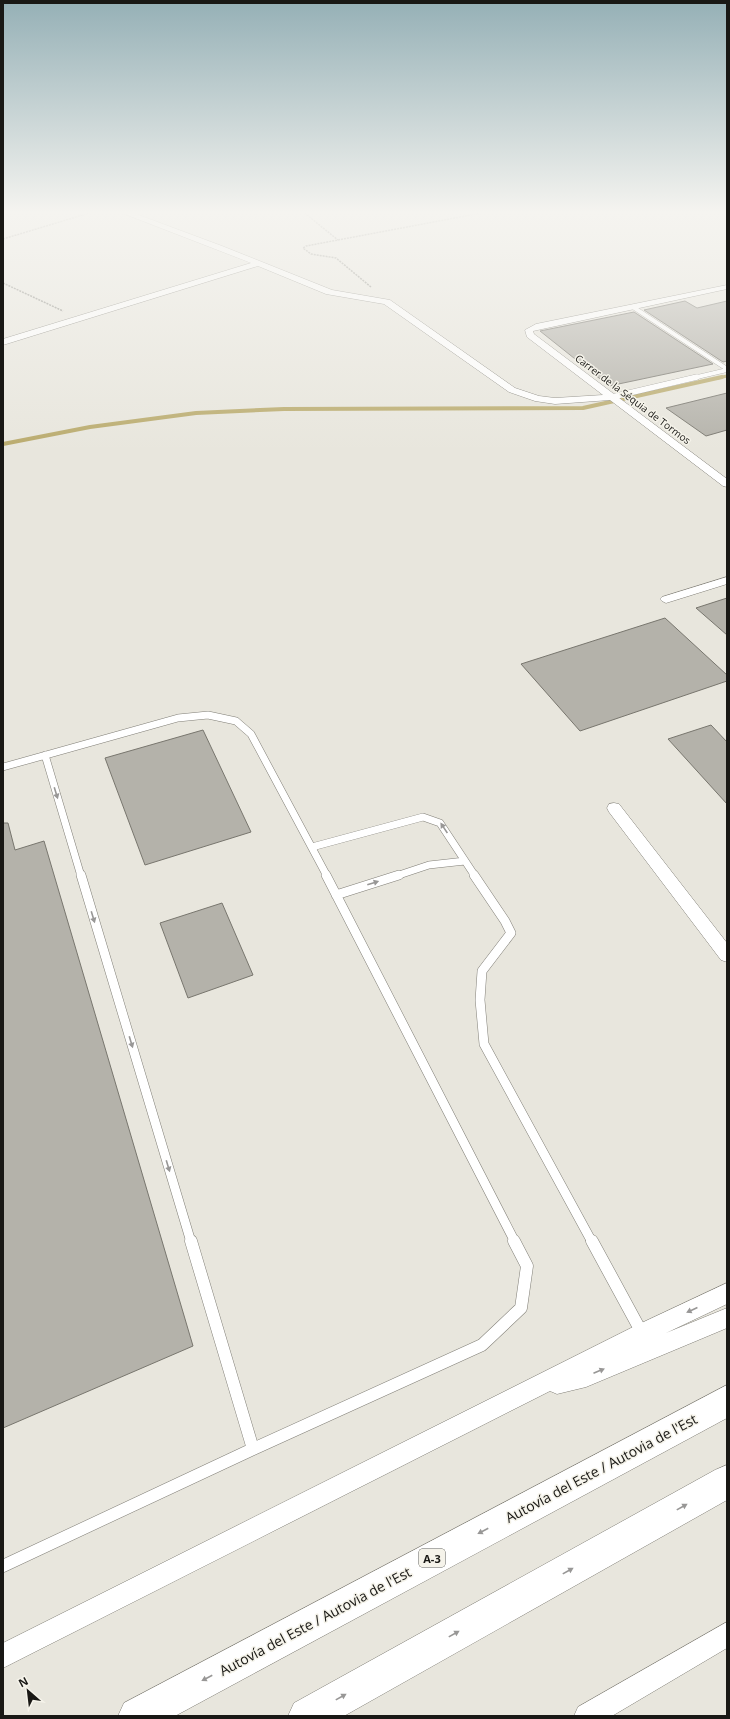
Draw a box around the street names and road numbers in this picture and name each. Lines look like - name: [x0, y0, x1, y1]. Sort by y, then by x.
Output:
- street label: Carrer de la Séquia de Tormos: [572, 351, 694, 447]
- street label: Autovía del Este / Autovia de l'Est: [502, 1409, 700, 1527]
- road number: A-3: [419, 1549, 445, 1567]
- street label: Autovía del Este / Autovia de l'Est: [216, 1562, 414, 1680]

